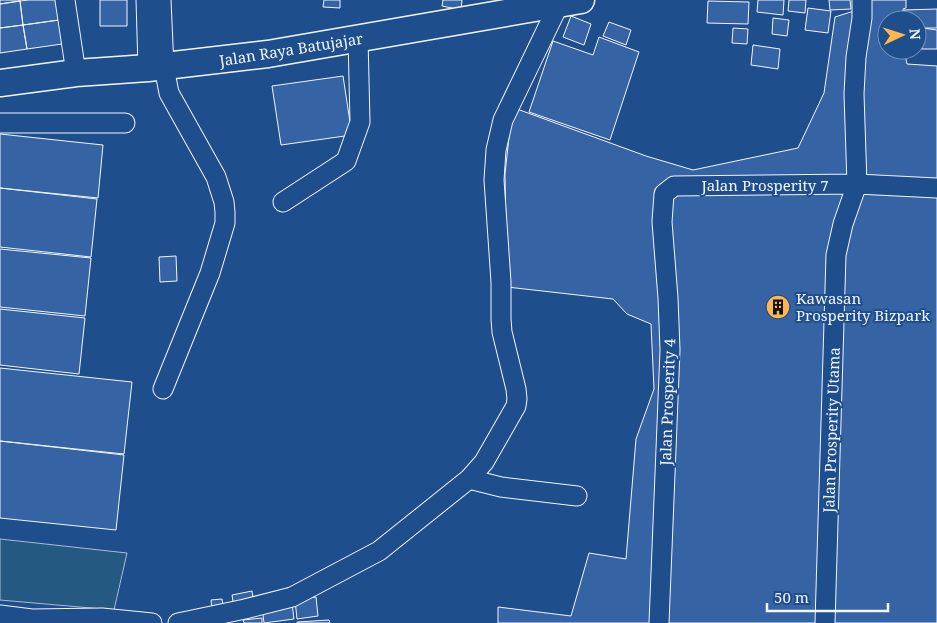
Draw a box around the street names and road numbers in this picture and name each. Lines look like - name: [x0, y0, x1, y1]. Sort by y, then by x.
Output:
- street label: Jalan Raya Batujajar: [217, 28, 364, 70]
- street label: Jalan Prosperity 7: [700, 175, 829, 195]
- street label: Jalan Prosperity 4: [655, 337, 679, 467]
- street label: Jalan Prosperity Utama: [818, 347, 844, 514]

